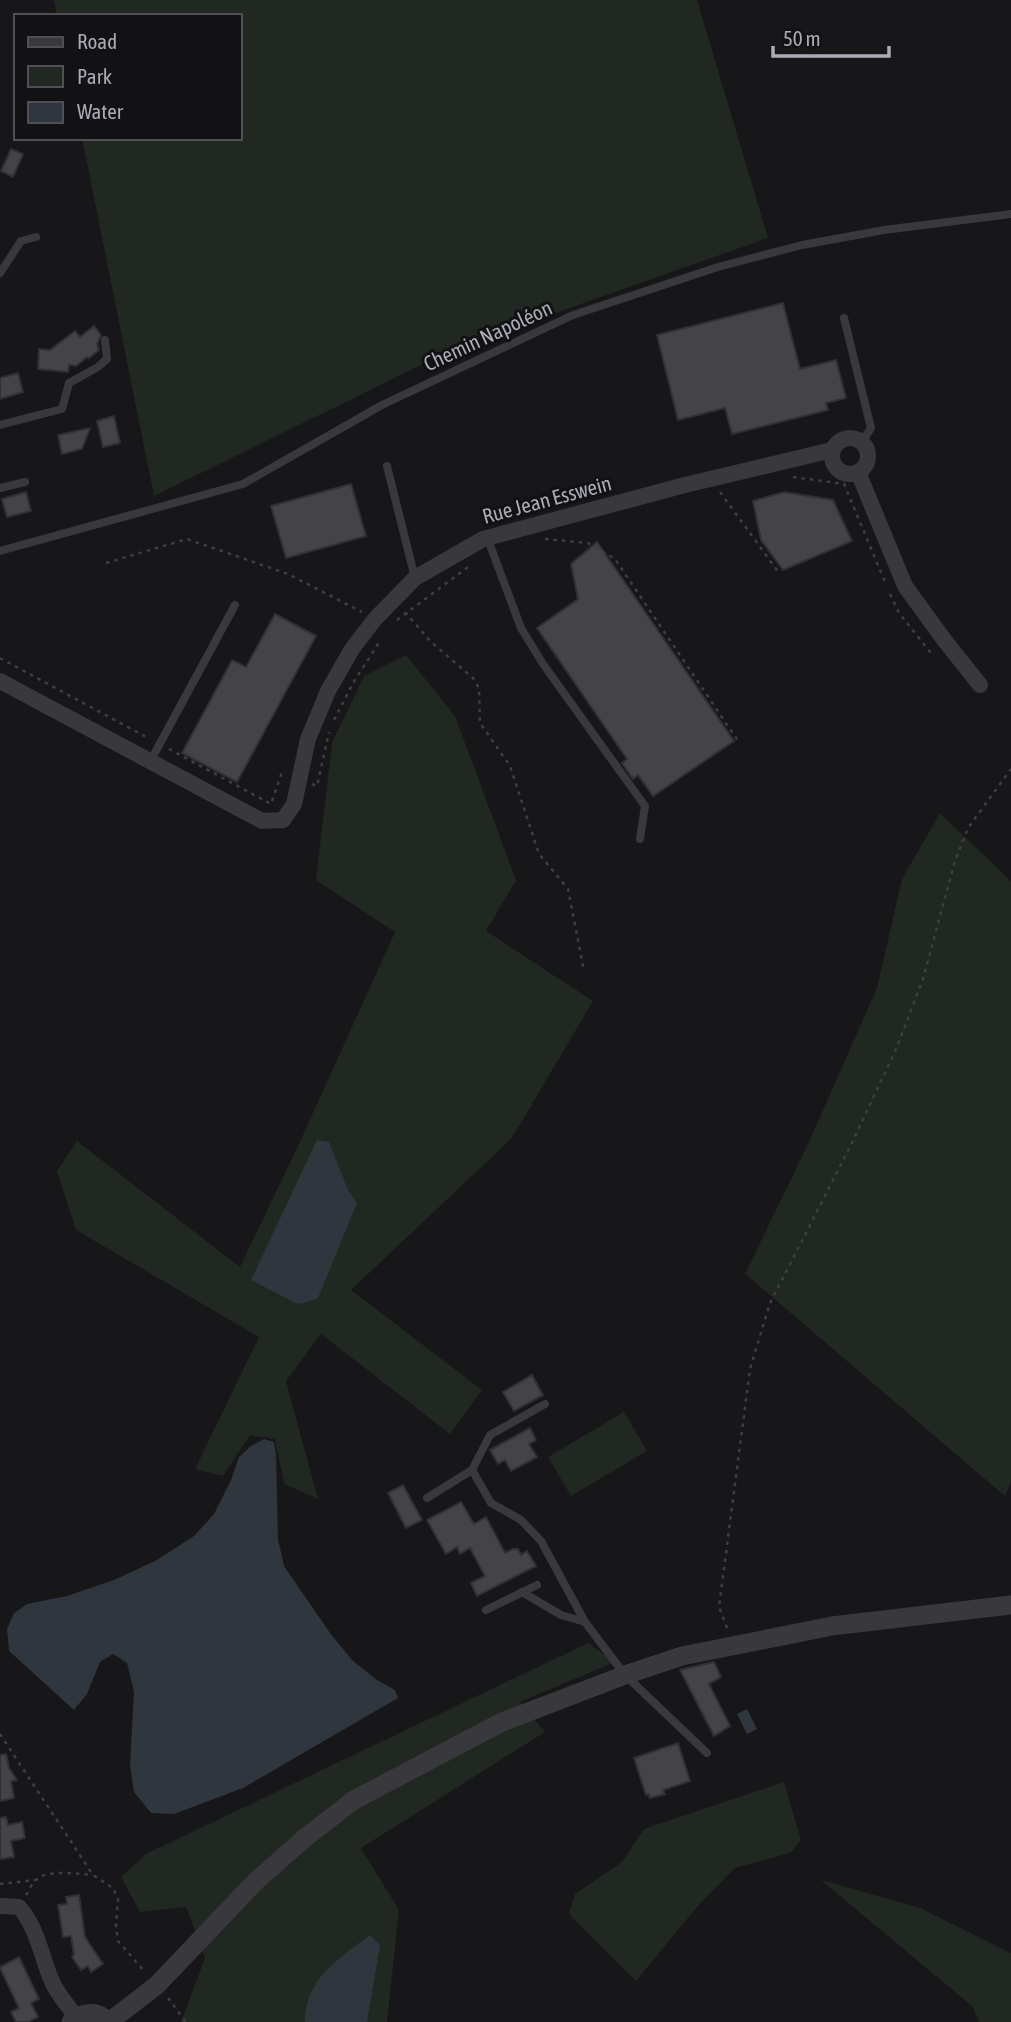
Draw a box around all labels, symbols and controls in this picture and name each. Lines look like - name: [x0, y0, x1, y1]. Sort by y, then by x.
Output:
- legend: [14, 14, 242, 140]
- scale bar: [773, 14, 888, 58]
- text: 50 m: [783, 26, 821, 50]
- text: Road: [77, 29, 117, 53]
- text: Park: [77, 64, 112, 88]
- text: Water: [77, 99, 124, 123]
- street label: Chemin Napoléon: [420, 295, 556, 375]
- street label: Rue Jean Esswein: [479, 470, 614, 528]

